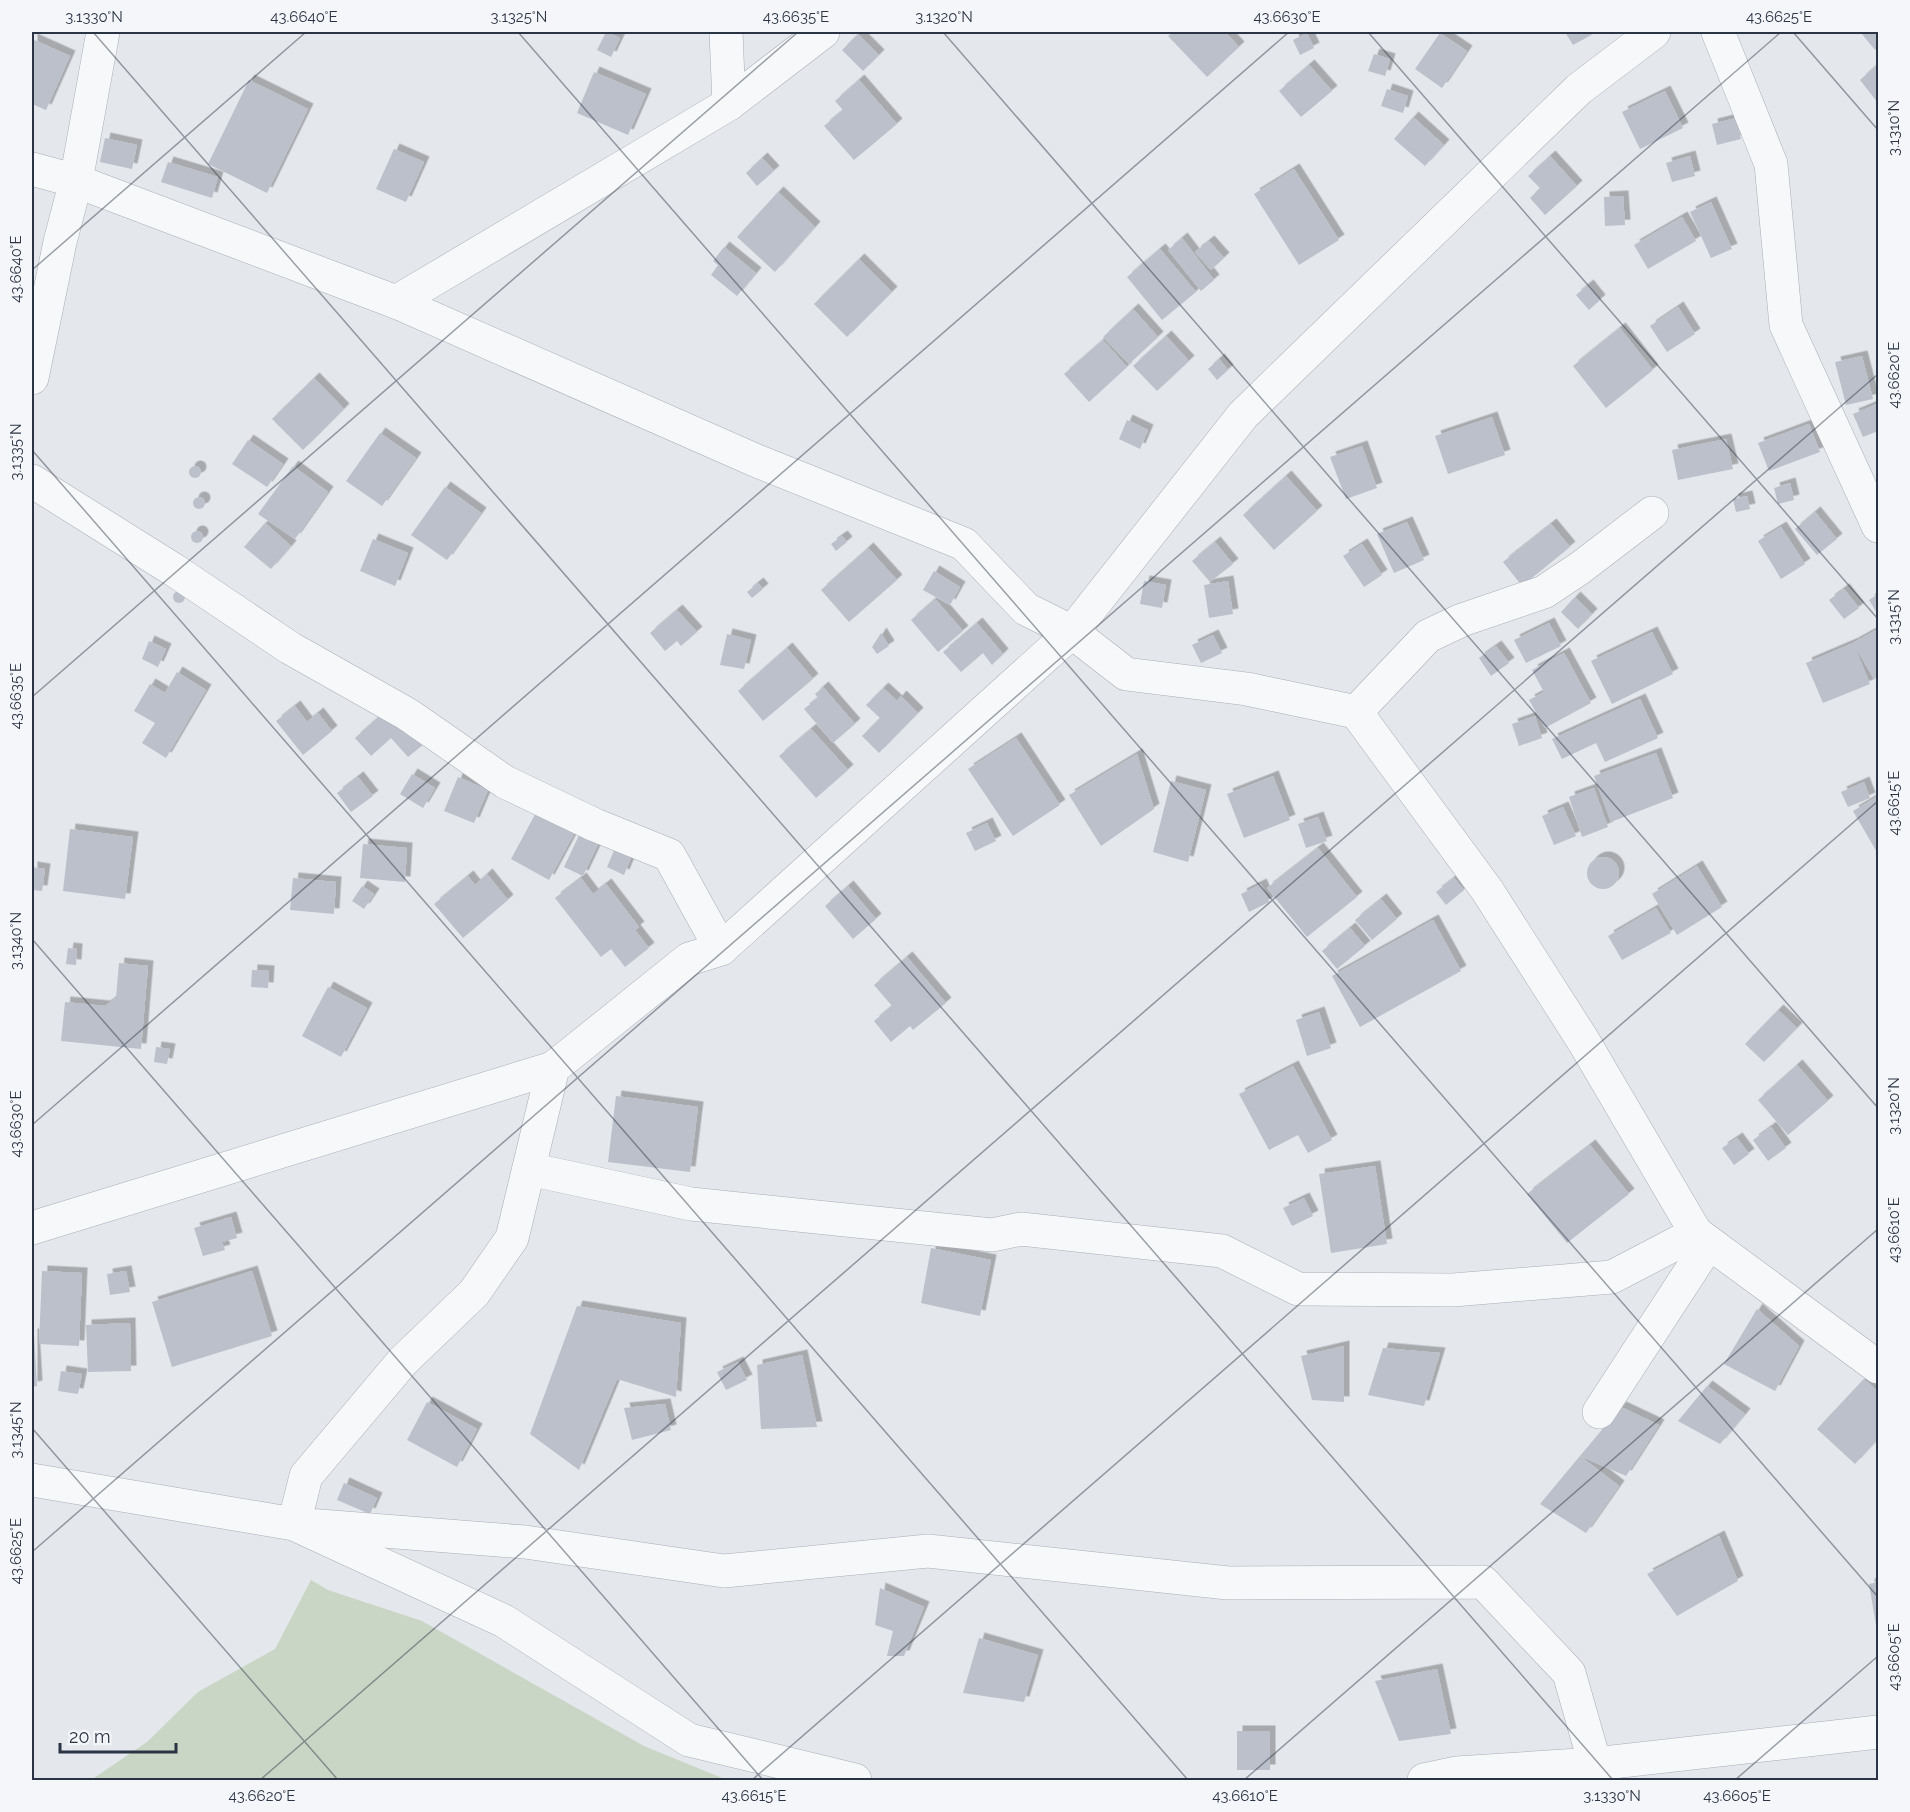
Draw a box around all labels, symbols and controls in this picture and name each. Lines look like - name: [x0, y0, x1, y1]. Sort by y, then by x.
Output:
- text: 3.1330°N: [65, 8, 123, 26]
- text: 43.6640°E: [270, 8, 338, 26]
- text: 3.1325°N: [491, 8, 547, 26]
- text: 43.6635°E: [763, 8, 829, 26]
- text: 3.1320°N: [915, 8, 973, 26]
- text: 43.6630°E: [1253, 8, 1321, 26]
- text: 43.6625°E: [1746, 8, 1812, 26]
- text: 3.1310°N: [1885, 100, 1903, 156]
- text: 43.6640°E: [7, 235, 25, 303]
- text: 43.6620°E: [1885, 342, 1903, 408]
- text: 3.1335°N: [7, 423, 25, 481]
- text: 3.1315°N: [1885, 589, 1903, 645]
- text: 43.6635°E: [7, 663, 25, 729]
- text: 43.6615°E: [1885, 771, 1903, 835]
- text: 3.1340°N: [7, 912, 25, 970]
- text: 3.1320°N: [1885, 1077, 1903, 1135]
- text: 43.6630°E: [7, 1090, 25, 1158]
- text: 43.6610°E: [1885, 1197, 1903, 1263]
- text: 3.1345°N: [7, 1401, 25, 1459]
- text: 43.6625°E: [7, 1518, 25, 1584]
- text: 43.6605°E: [1885, 1623, 1903, 1691]
- scale bar: [60, 1716, 176, 1754]
- text: 20 m: [69, 1726, 111, 1747]
- text: 43.6620°E: [229, 1787, 295, 1805]
- text: 43.6615°E: [722, 1787, 786, 1805]
- text: 43.6610°E: [1212, 1787, 1278, 1805]
- text: 3.1330°N: [1583, 1787, 1641, 1805]
- text: 43.6605°E: [1703, 1787, 1771, 1805]

